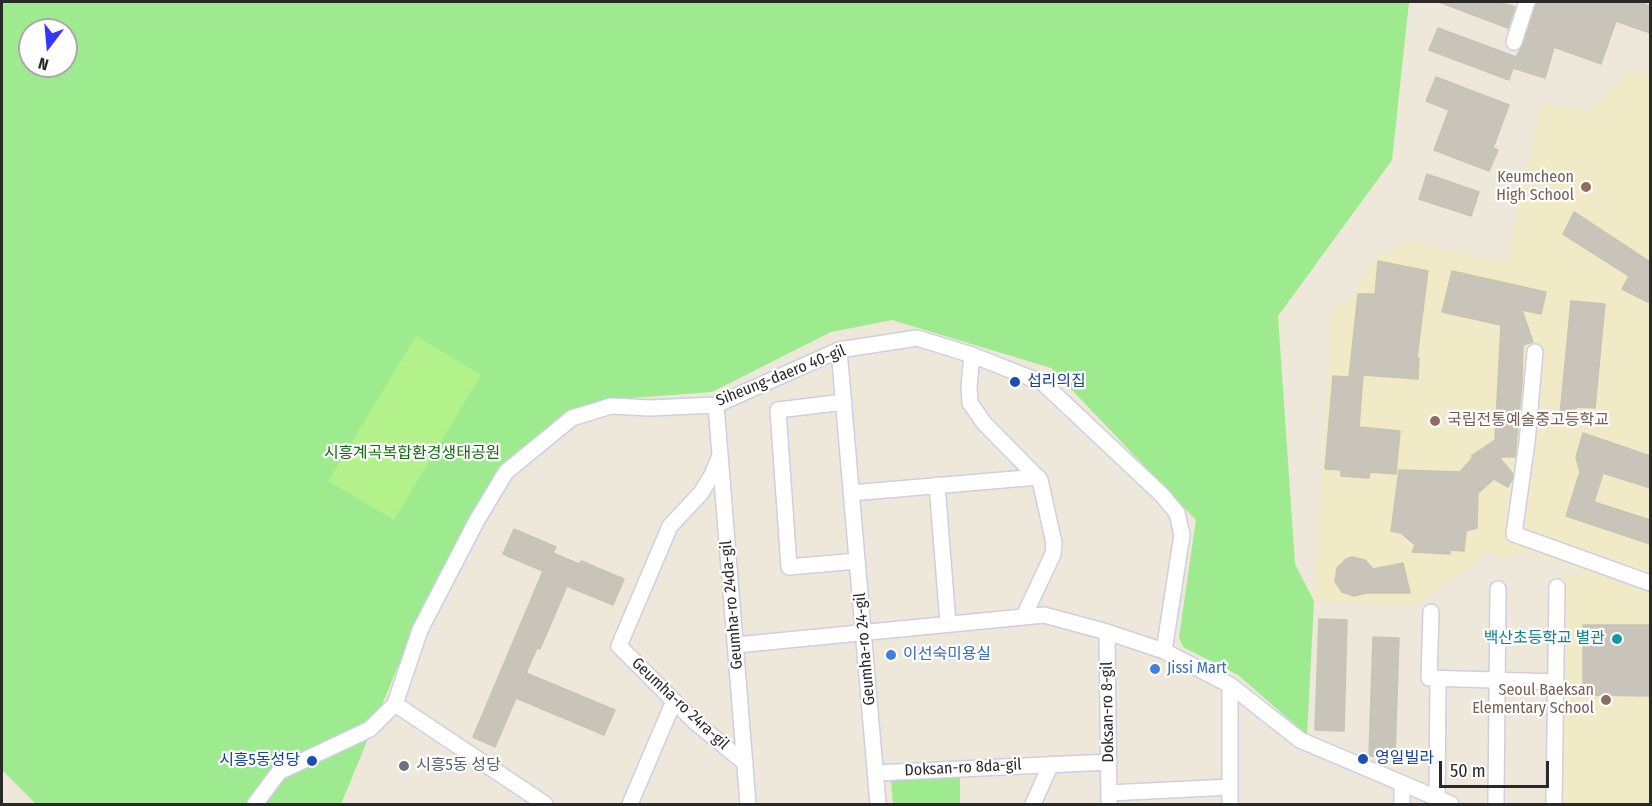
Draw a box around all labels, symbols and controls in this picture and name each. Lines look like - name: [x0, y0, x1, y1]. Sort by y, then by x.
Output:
- north arrow: [18, 18, 78, 78]
- text: N: [36, 53, 51, 74]
- place label: Keumcheon High School: [1496, 168, 1574, 206]
- marker: Keumcheon High School: [1579, 180, 1593, 194]
- street label: Siheung-daero 40-gil: [714, 341, 848, 411]
- place label: 섭리의집: [1027, 372, 1086, 392]
- marker: 섭리의집: [1008, 375, 1022, 389]
- place label: 국립전통예술중고등학교: [1447, 411, 1609, 431]
- marker: 국립전통예술중고등학교: [1428, 414, 1442, 428]
- park label: 시흥계곡복합환경생태공원: [324, 444, 500, 464]
- street label: Geumha-ro 24da-gil: [717, 540, 747, 670]
- street label: Geumha-ro 24-gil: [851, 592, 879, 706]
- place label: 백산초등학교 별관: [1483, 629, 1605, 649]
- marker: 백산초등학교 별관: [1610, 632, 1624, 646]
- place label: 이선숙미용실: [903, 645, 991, 665]
- marker: 이선숙미용실: [884, 648, 898, 662]
- street label: Geumha-ro 24ra-gil: [627, 654, 733, 754]
- place label: Jissi Mart: [1167, 659, 1227, 679]
- street label: Doksan-ro 8-gil: [1098, 661, 1118, 763]
- marker: Jissi Mart: [1148, 662, 1162, 676]
- place label: Seoul Baeksan Elementary School: [1472, 681, 1594, 719]
- marker: Seoul Baeksan Elementary School: [1599, 693, 1613, 707]
- place label: 영일빌라: [1375, 749, 1434, 769]
- scale bar: [1442, 749, 1552, 787]
- place label: 시흥5동성당: [219, 751, 300, 771]
- marker: 영일빌라: [1356, 752, 1370, 766]
- marker: 시흥5동성당: [305, 754, 319, 768]
- street label: Doksan-ro 8da-gil: [904, 755, 1022, 781]
- place label: 시흥5동 성당: [416, 756, 501, 776]
- marker: 시흥5동 성당: [397, 759, 411, 773]
- text: 50 m: [1450, 760, 1486, 782]

